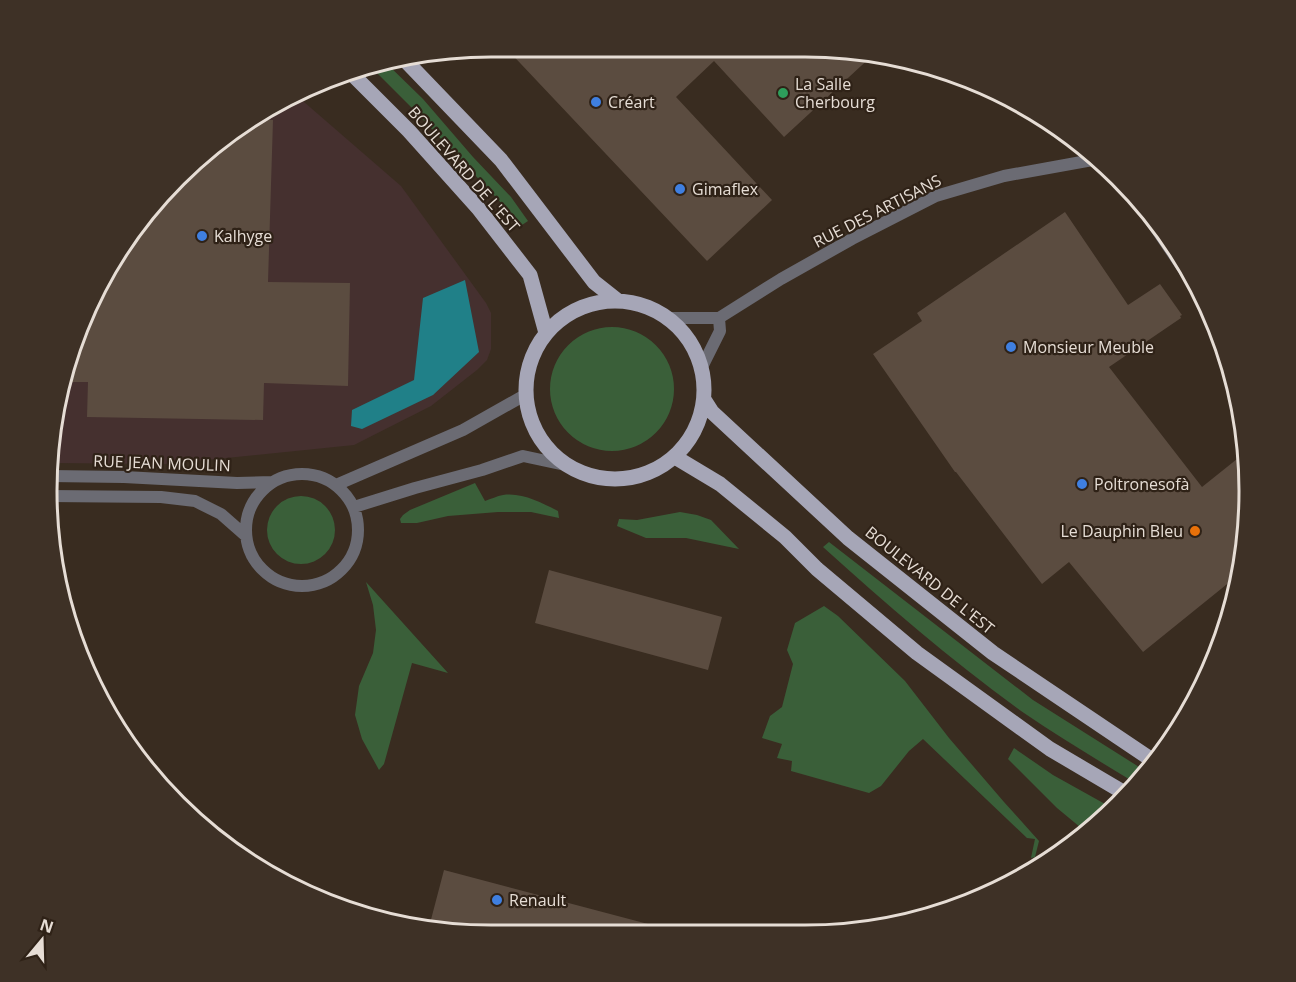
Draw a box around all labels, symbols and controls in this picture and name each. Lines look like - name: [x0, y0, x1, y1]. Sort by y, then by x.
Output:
- place label: La Salle Cherbourg: [795, 73, 875, 113]
- marker: La Salle Cherbourg: [776, 86, 790, 100]
- place label: Créart: [608, 91, 655, 113]
- marker: Créart: [589, 95, 603, 109]
- street label: BOULEVARD DE L'EST: [403, 101, 525, 237]
- street label: RUE DES ARTISANS: [809, 169, 945, 253]
- place label: Gimaflex: [692, 178, 759, 200]
- marker: Gimaflex: [673, 182, 687, 196]
- place label: Kalhyge: [214, 225, 272, 247]
- marker: Kalhyge: [195, 229, 209, 243]
- place label: Monsieur Meuble: [1023, 336, 1154, 358]
- marker: Monsieur Meuble: [1004, 340, 1018, 354]
- street label: RUE JEAN MOULIN: [93, 450, 231, 476]
- place label: Poltronesofà: [1094, 473, 1189, 495]
- marker: Poltronesofà: [1075, 477, 1089, 491]
- place label: Le Dauphin Bleu: [1060, 520, 1183, 542]
- street label: BOULEVARD DE L'EST: [861, 521, 999, 639]
- marker: Le Dauphin Bleu: [1188, 524, 1202, 538]
- place label: Renault: [509, 889, 566, 911]
- marker: Renault: [490, 893, 504, 907]
- north arrow: [12, 910, 72, 970]
- text: N: [37, 913, 57, 938]

